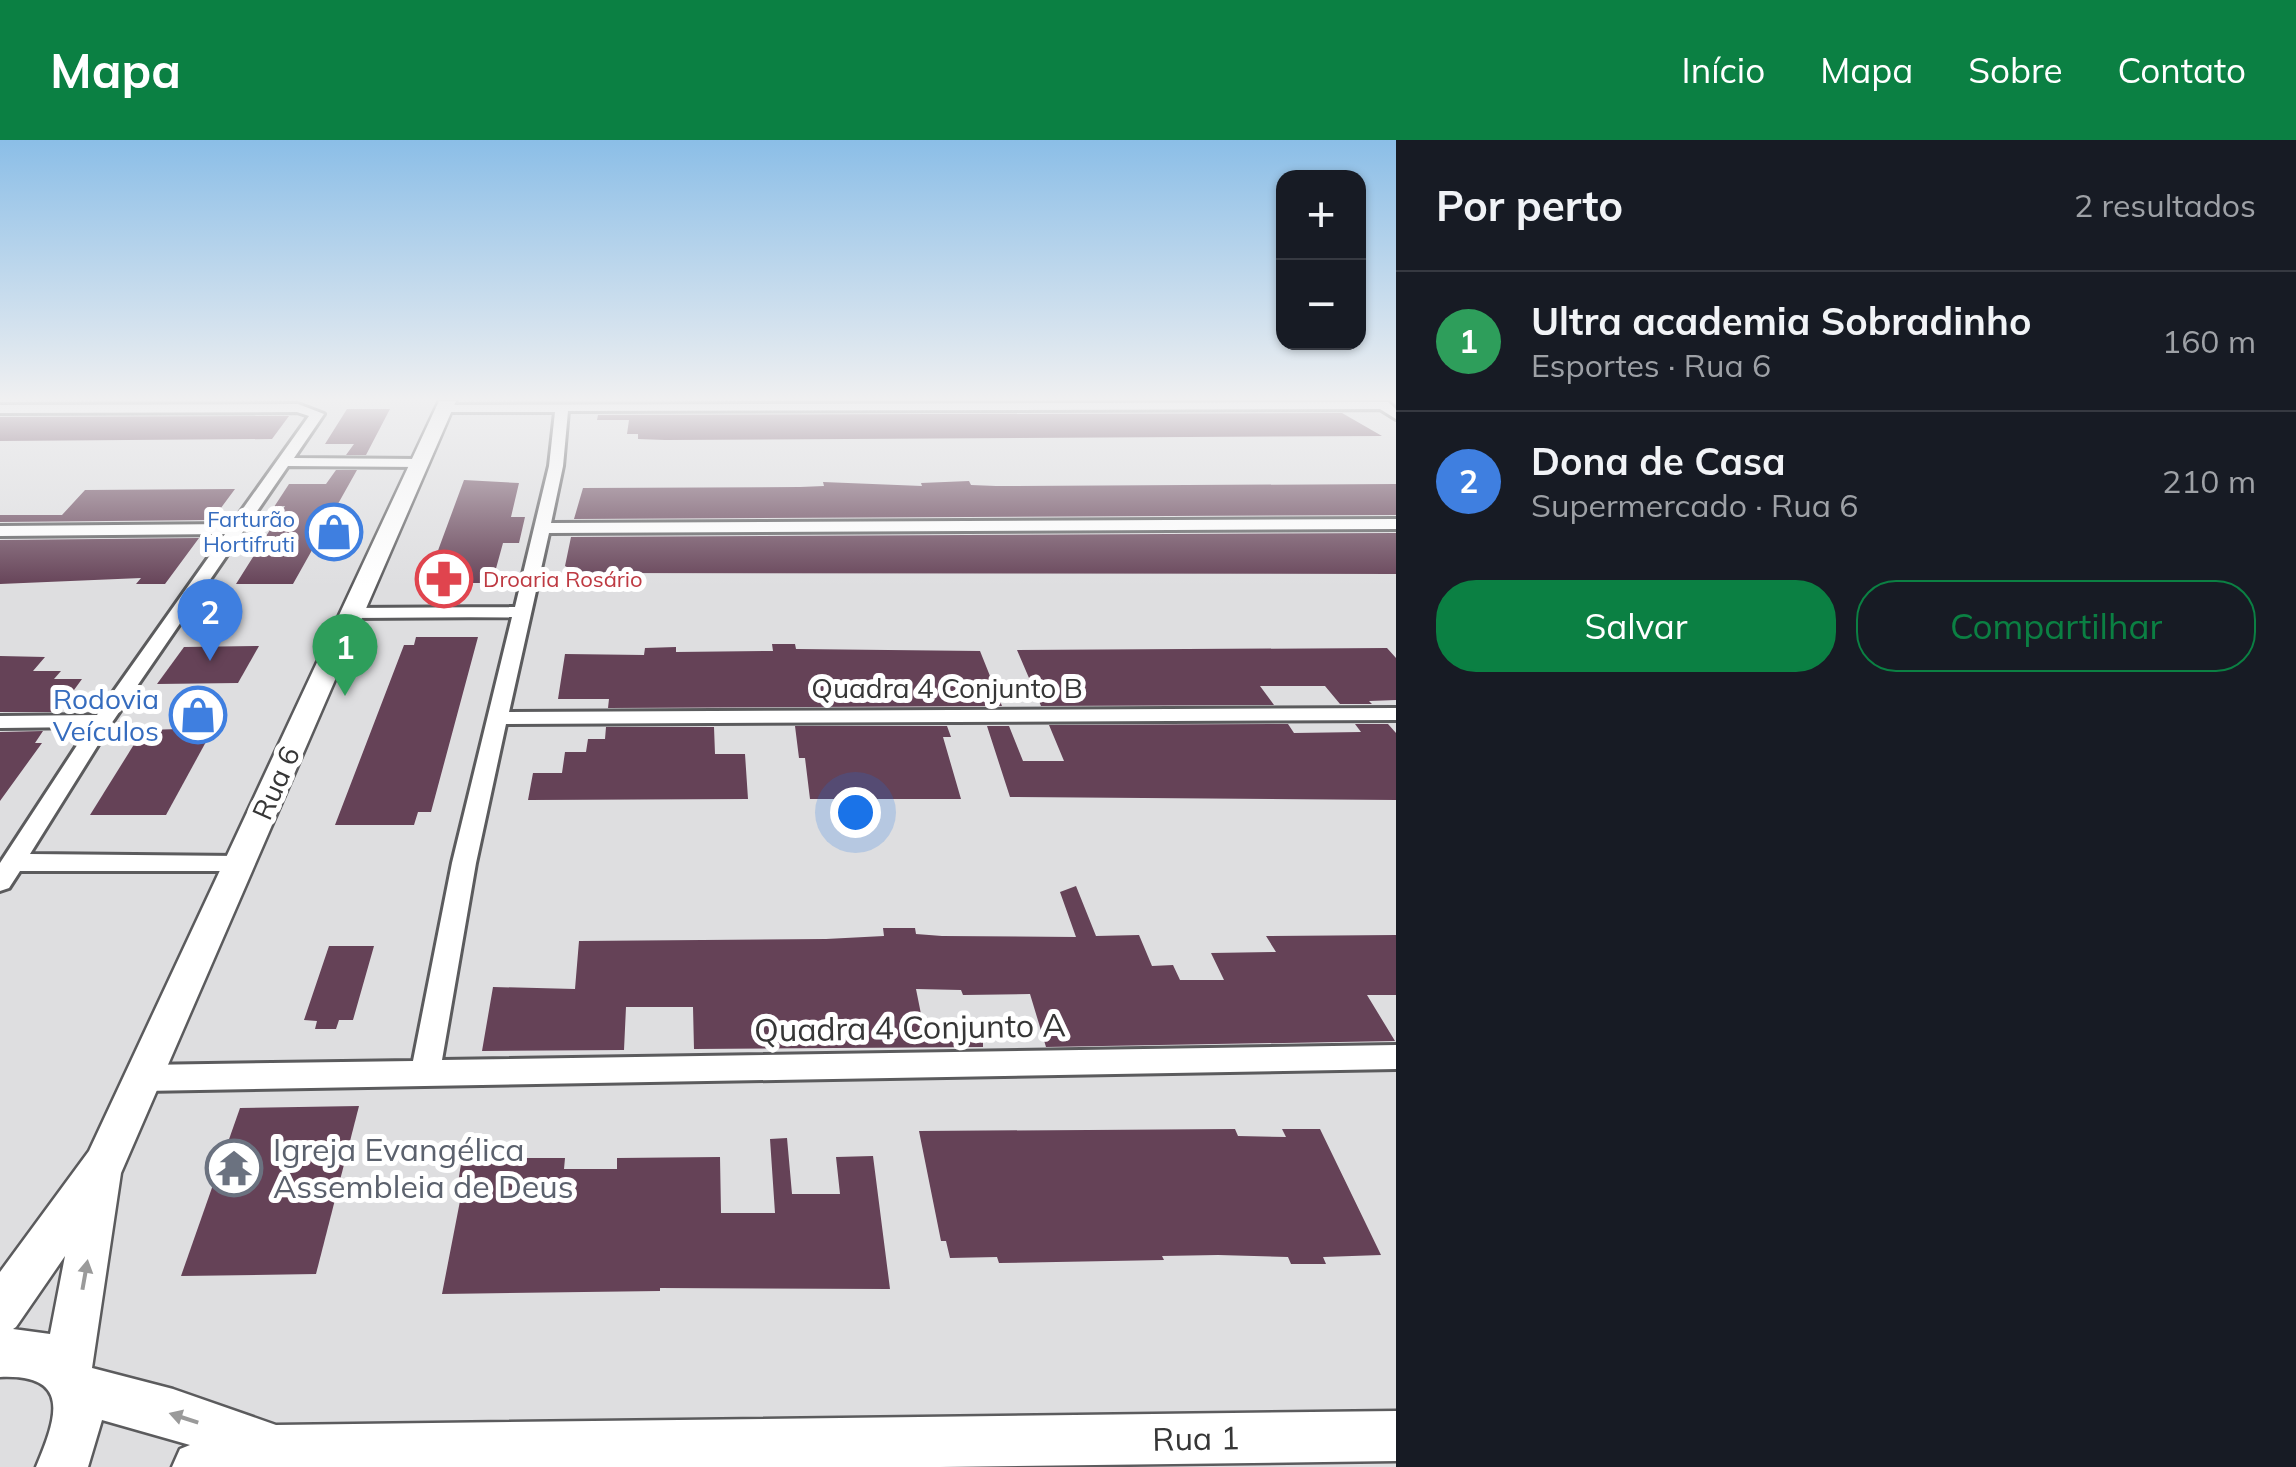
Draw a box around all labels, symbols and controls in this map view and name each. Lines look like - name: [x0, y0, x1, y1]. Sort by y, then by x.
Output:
- text: Mapa: [50, 40, 181, 100]
- text: Início: [1682, 48, 1765, 92]
- text: Mapa: [1820, 48, 1913, 92]
- text: Sobre: [1968, 48, 2062, 92]
- text: Contato: [2117, 48, 2246, 92]
- map controls: [1276, 170, 1366, 350]
- button: +: [1276, 170, 1366, 260]
- text: Por perto: [1436, 179, 1623, 232]
- text: 2 resultados: [2074, 185, 2256, 225]
- button: −: [1276, 260, 1366, 350]
- text: Ultra academia Sobradinho: [1531, 297, 2031, 345]
- text: 1: [1459, 321, 1478, 361]
- text: 160 m: [2162, 321, 2256, 361]
- text: Esportes · Rua 6: [1531, 345, 1771, 385]
- text: Dona de Casa: [1531, 437, 1786, 485]
- text: 2: [1459, 461, 1478, 501]
- text: 210 m: [2162, 461, 2256, 501]
- text: Supermercado · Rua 6: [1531, 485, 1858, 525]
- shop icon: Farturão Hortifruti: [304, 502, 364, 562]
- place label: Farturão Hortifruti: [203, 505, 295, 558]
- pharmacy icon: Droaria Rosário: [414, 549, 474, 609]
- place label: Droaria Rosário: [483, 565, 643, 593]
- pin: 2: [178, 578, 242, 661]
- button: Salvar: [1436, 580, 1836, 672]
- button: Compartilhar: [1856, 580, 2256, 672]
- pin: 1: [312, 614, 378, 696]
- street label: Quadra 4 Conjunto B: [811, 670, 1083, 705]
- place label: Rodovia Veículos: [53, 681, 159, 748]
- shop icon: Rodovia Veículos: [168, 685, 228, 745]
- street label: Rua 6: [244, 741, 307, 825]
- your location: [830, 787, 881, 838]
- street label: Quadra 4 Conjunto A: [754, 1004, 1066, 1050]
- place label: Igreja Evangélica Assembleia de Deus: [273, 1129, 574, 1206]
- temple icon: Igreja Evangélica Assembleia de Deus: [204, 1138, 264, 1198]
- one-way arrow: [78, 1259, 93, 1290]
- one-way arrow: [168, 1410, 198, 1425]
- street label: Rua 1: [1152, 1417, 1240, 1459]

